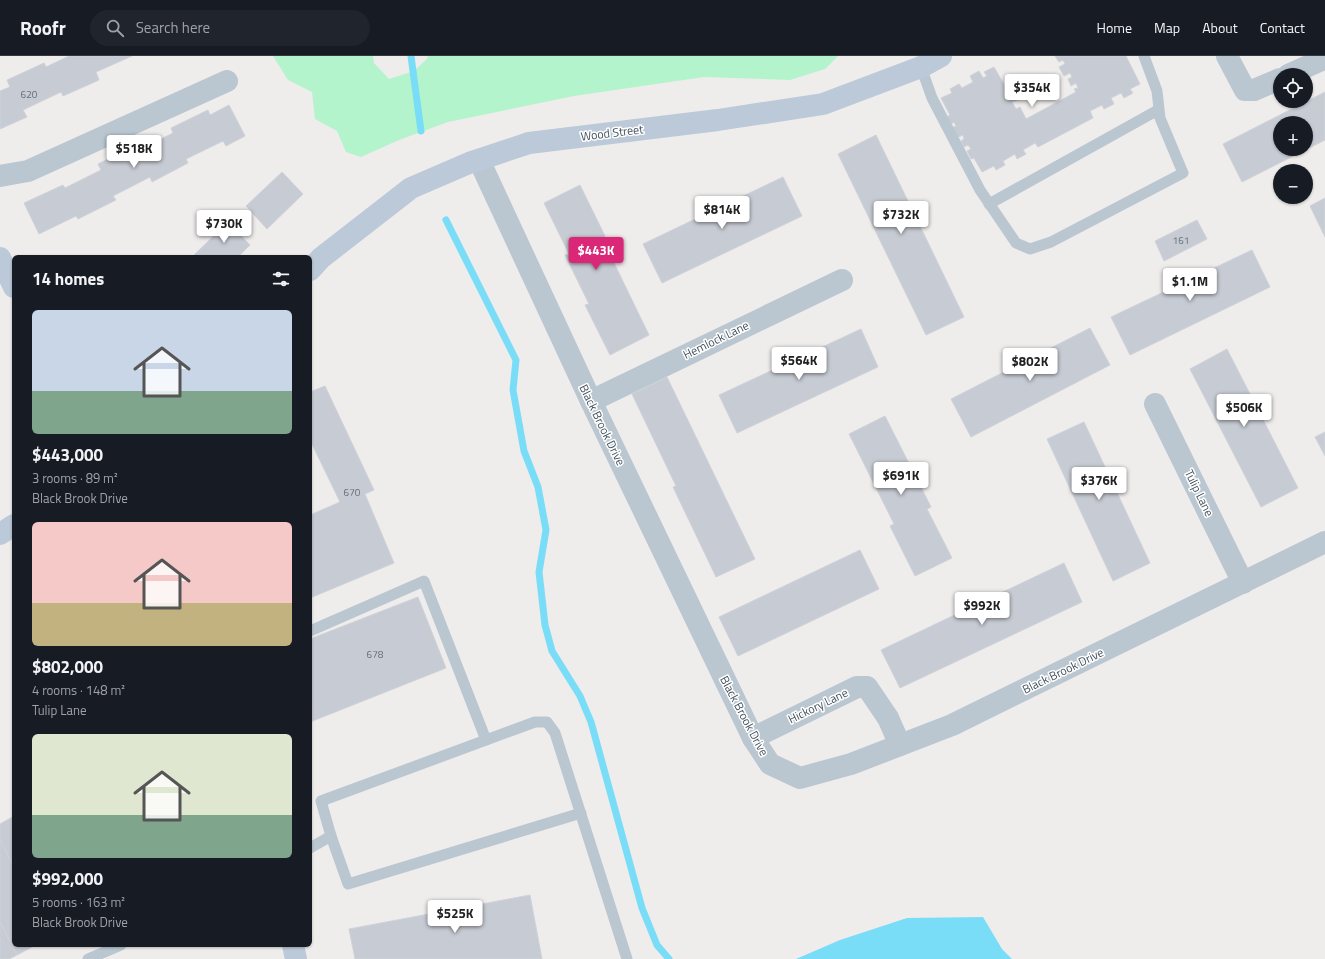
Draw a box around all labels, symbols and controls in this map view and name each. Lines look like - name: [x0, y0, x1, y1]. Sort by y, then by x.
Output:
- search box: [90, 10, 370, 46]
- text: Roofr: [20, 13, 66, 42]
- text: Search here: [136, 16, 210, 39]
- icon: search: [104, 17, 126, 39]
- text: Home: [1097, 17, 1132, 38]
- text: Map: [1154, 17, 1180, 38]
- text: About: [1202, 17, 1238, 38]
- text: Contact: [1260, 17, 1305, 38]
- map controls: [1273, 68, 1313, 204]
- button: locate: [1273, 68, 1313, 108]
- pin: $354K: [1004, 74, 1060, 108]
- text: $354K: [1014, 77, 1050, 97]
- house number: 620: [21, 87, 38, 102]
- button: +: [1273, 116, 1313, 156]
- street label: Wood Street: [580, 119, 645, 146]
- pin: $518K: [106, 135, 162, 169]
- text: $518K: [116, 138, 152, 158]
- button: −: [1273, 164, 1313, 204]
- pin: $814K: [694, 196, 750, 230]
- text: $814K: [704, 199, 740, 219]
- pin: $732K: [873, 201, 929, 235]
- text: $732K: [883, 204, 919, 224]
- pin: $730K: [196, 210, 252, 244]
- text: $730K: [206, 213, 242, 233]
- house number: 161: [1173, 233, 1189, 248]
- pin: $443K: [568, 237, 624, 271]
- text: $443K: [578, 240, 614, 260]
- text: 14 homes: [32, 266, 104, 292]
- icon: filters: [270, 268, 292, 290]
- pin: $1.1M: [1162, 268, 1218, 302]
- text: $1.1M: [1172, 271, 1208, 291]
- street label: Hemlock Lane: [680, 315, 752, 364]
- icon: home: [126, 336, 198, 408]
- pin: $564K: [771, 347, 827, 381]
- pin: $802K: [1002, 348, 1058, 382]
- text: $564K: [781, 350, 817, 370]
- text: $802K: [1012, 351, 1048, 371]
- street label: Black Brook Drive: [575, 381, 630, 469]
- pin: $506K: [1216, 394, 1272, 428]
- text: $506K: [1226, 397, 1262, 417]
- text: $443,000: [32, 442, 103, 468]
- pin: $691K: [873, 462, 929, 496]
- text: $691K: [883, 465, 919, 485]
- street label: Tulip Lane: [1180, 466, 1219, 520]
- pin: $376K: [1071, 467, 1127, 501]
- text: 3 rooms · 89 m²: [32, 468, 118, 488]
- text: $376K: [1081, 470, 1117, 490]
- house number: 670: [344, 485, 361, 500]
- text: Black Brook Drive: [32, 488, 128, 508]
- icon: home: [126, 548, 198, 620]
- pin: $992K: [954, 592, 1010, 626]
- text: $992K: [964, 595, 1000, 615]
- street label: Black Brook Drive: [1019, 643, 1107, 698]
- house number: 678: [367, 647, 384, 662]
- text: $802,000: [32, 654, 103, 680]
- street label: Black Brook Drive: [715, 672, 774, 759]
- text: 4 rooms · 148 m²: [32, 680, 125, 700]
- street label: Hickory Lane: [785, 683, 851, 728]
- text: Tulip Lane: [32, 700, 86, 720]
- icon: home: [126, 760, 198, 832]
- text: $992,000: [32, 866, 103, 892]
- text: 5 rooms · 163 m²: [32, 892, 125, 912]
- pin: $525K: [427, 900, 483, 934]
- text: $525K: [437, 903, 473, 923]
- text: Black Brook Drive: [32, 912, 128, 932]

